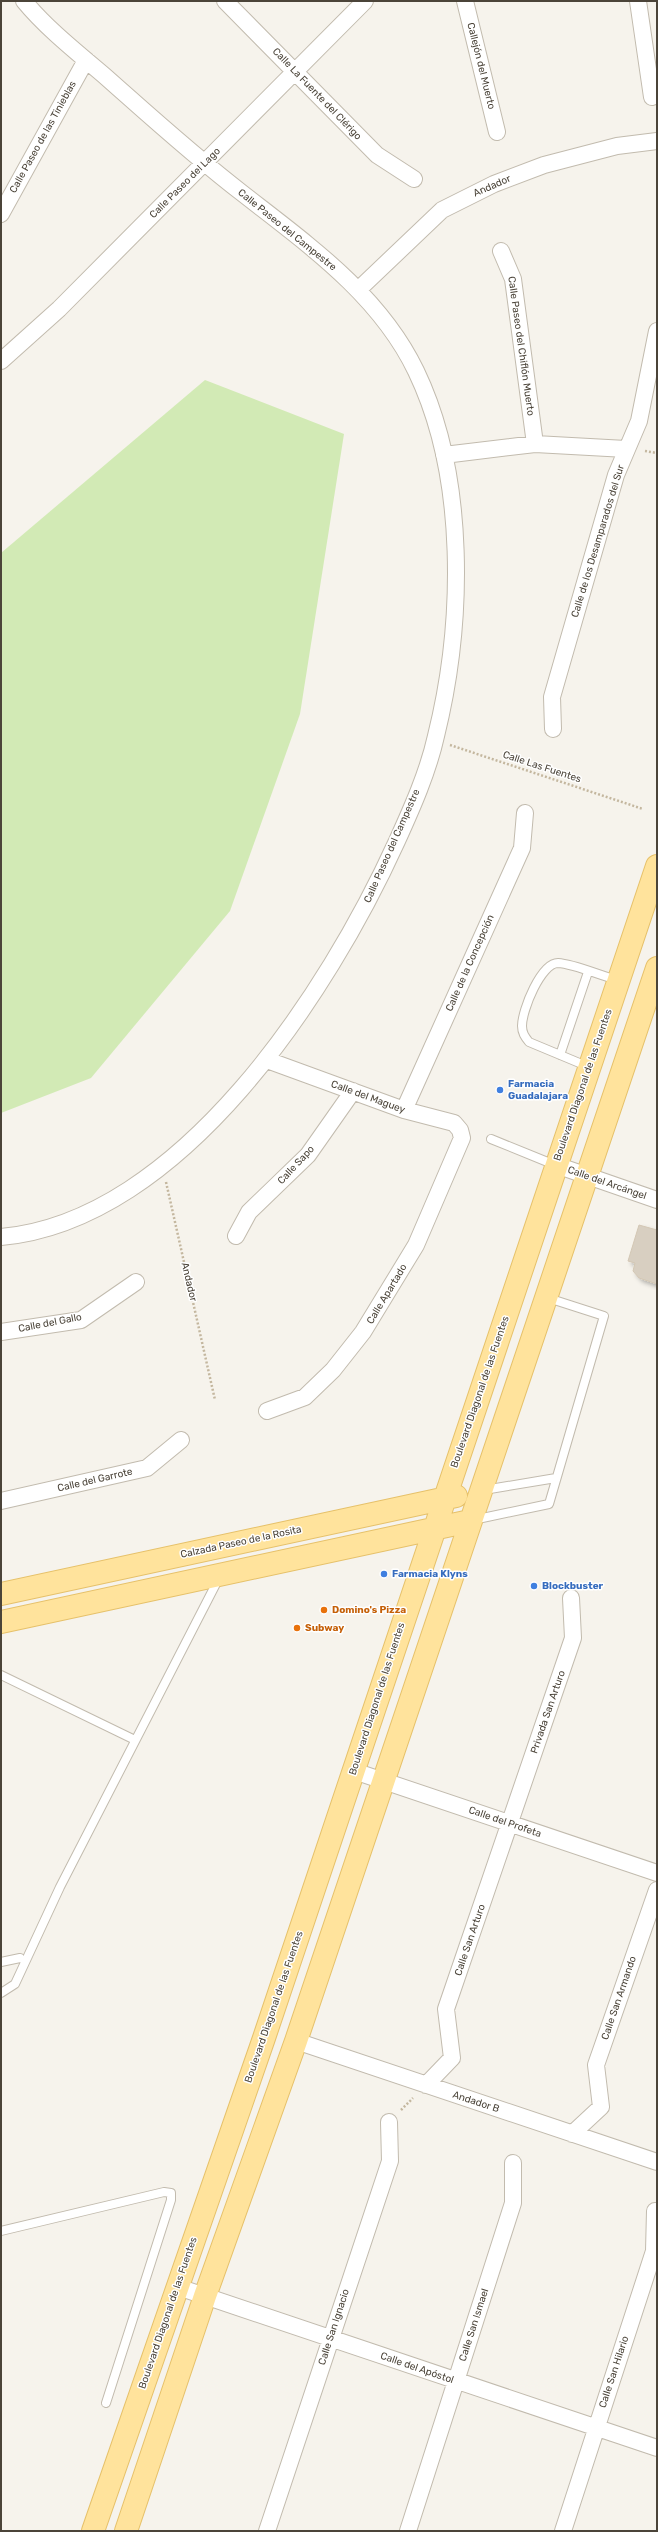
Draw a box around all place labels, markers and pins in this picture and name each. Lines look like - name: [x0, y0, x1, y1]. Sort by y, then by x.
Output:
- place label: Farmacia Guadalajara: [508, 1078, 568, 1102]
- marker: Farmacia Guadalajara: [495, 1085, 505, 1095]
- place label: Farmacia Klyns: [392, 1568, 468, 1580]
- marker: Farmacia Klyns: [379, 1569, 389, 1579]
- place label: Blockbuster: [542, 1580, 604, 1592]
- marker: Blockbuster: [529, 1581, 539, 1591]
- place label: Domino's Pizza: [332, 1604, 406, 1616]
- marker: Domino's Pizza: [319, 1605, 329, 1615]
- place label: Subway: [305, 1622, 344, 1634]
- marker: Subway: [292, 1623, 302, 1633]

